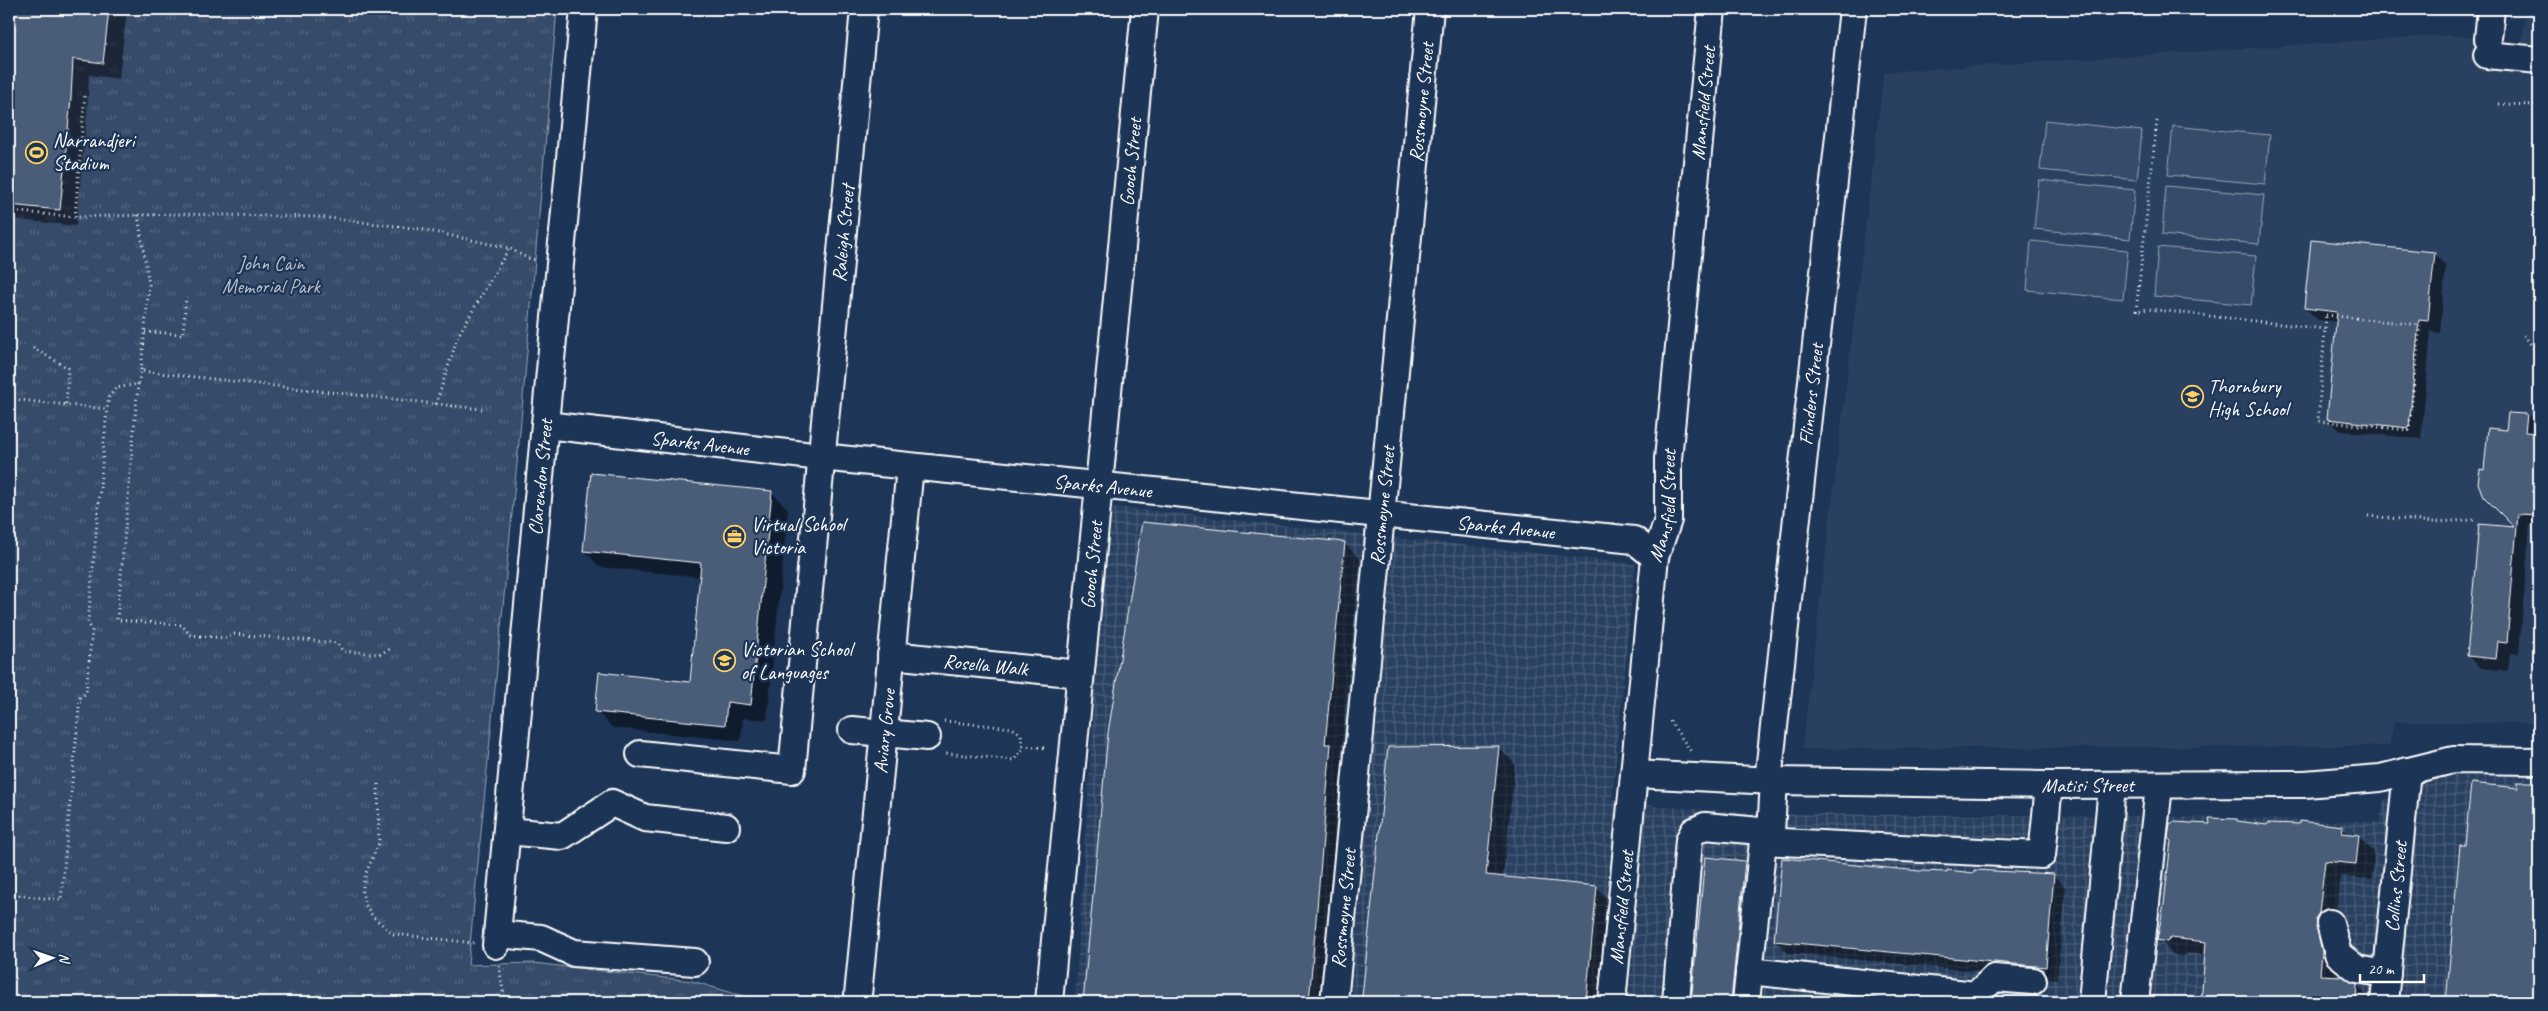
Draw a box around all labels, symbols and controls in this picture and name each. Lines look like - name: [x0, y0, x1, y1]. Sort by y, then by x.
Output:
- street label: Rossmoyne Street: [1403, 39, 1439, 163]
- street label: Mansfield Street: [1685, 43, 1721, 161]
- street label: Gooch Street: [1114, 114, 1147, 207]
- place label: Narrandjeri Stadium: [53, 128, 137, 176]
- sports icon: Narrandjeri Stadium: [25, 140, 49, 164]
- street label: Raleigh Street: [826, 180, 860, 283]
- park label: John Cain Memorial Park: [222, 251, 322, 299]
- street label: Flinders Street: [1793, 340, 1829, 446]
- place label: Thornbury High School: [2208, 374, 2292, 422]
- school or university icon: Thornbury High School: [2180, 385, 2204, 409]
- street label: Clarendon Street: [522, 416, 558, 536]
- street label: Sparks Avenue: [650, 425, 752, 461]
- street label: Rossmoyne Street: [1364, 442, 1400, 566]
- street label: Mansfield Street: [1642, 446, 1682, 565]
- street label: Sparks Avenue: [1053, 468, 1154, 503]
- street label: Sparks Avenue: [1455, 509, 1557, 544]
- place label: Virtual School Victoria: [751, 512, 849, 560]
- street label: Gooch Street: [1075, 518, 1108, 610]
- office icon: Virtual School Victoria: [723, 524, 747, 548]
- place label: Victorian School of Languages: [741, 637, 856, 685]
- street label: Rosella Walk: [942, 648, 1031, 681]
- school or university icon: Victorian School of Languages: [713, 649, 737, 673]
- street label: Aviary Grove: [867, 686, 901, 775]
- street label: Matisi Street: [2042, 772, 2136, 798]
- street label: Collins Street: [2379, 838, 2413, 933]
- street label: Rossmoyne Street: [1325, 845, 1361, 969]
- street label: Mansfield Street: [1603, 847, 1639, 965]
- north arrow: [28, 934, 78, 984]
- scale bar: [2360, 951, 2424, 983]
- text: N: [56, 953, 73, 965]
- text: 20 m: [2368, 960, 2395, 979]

